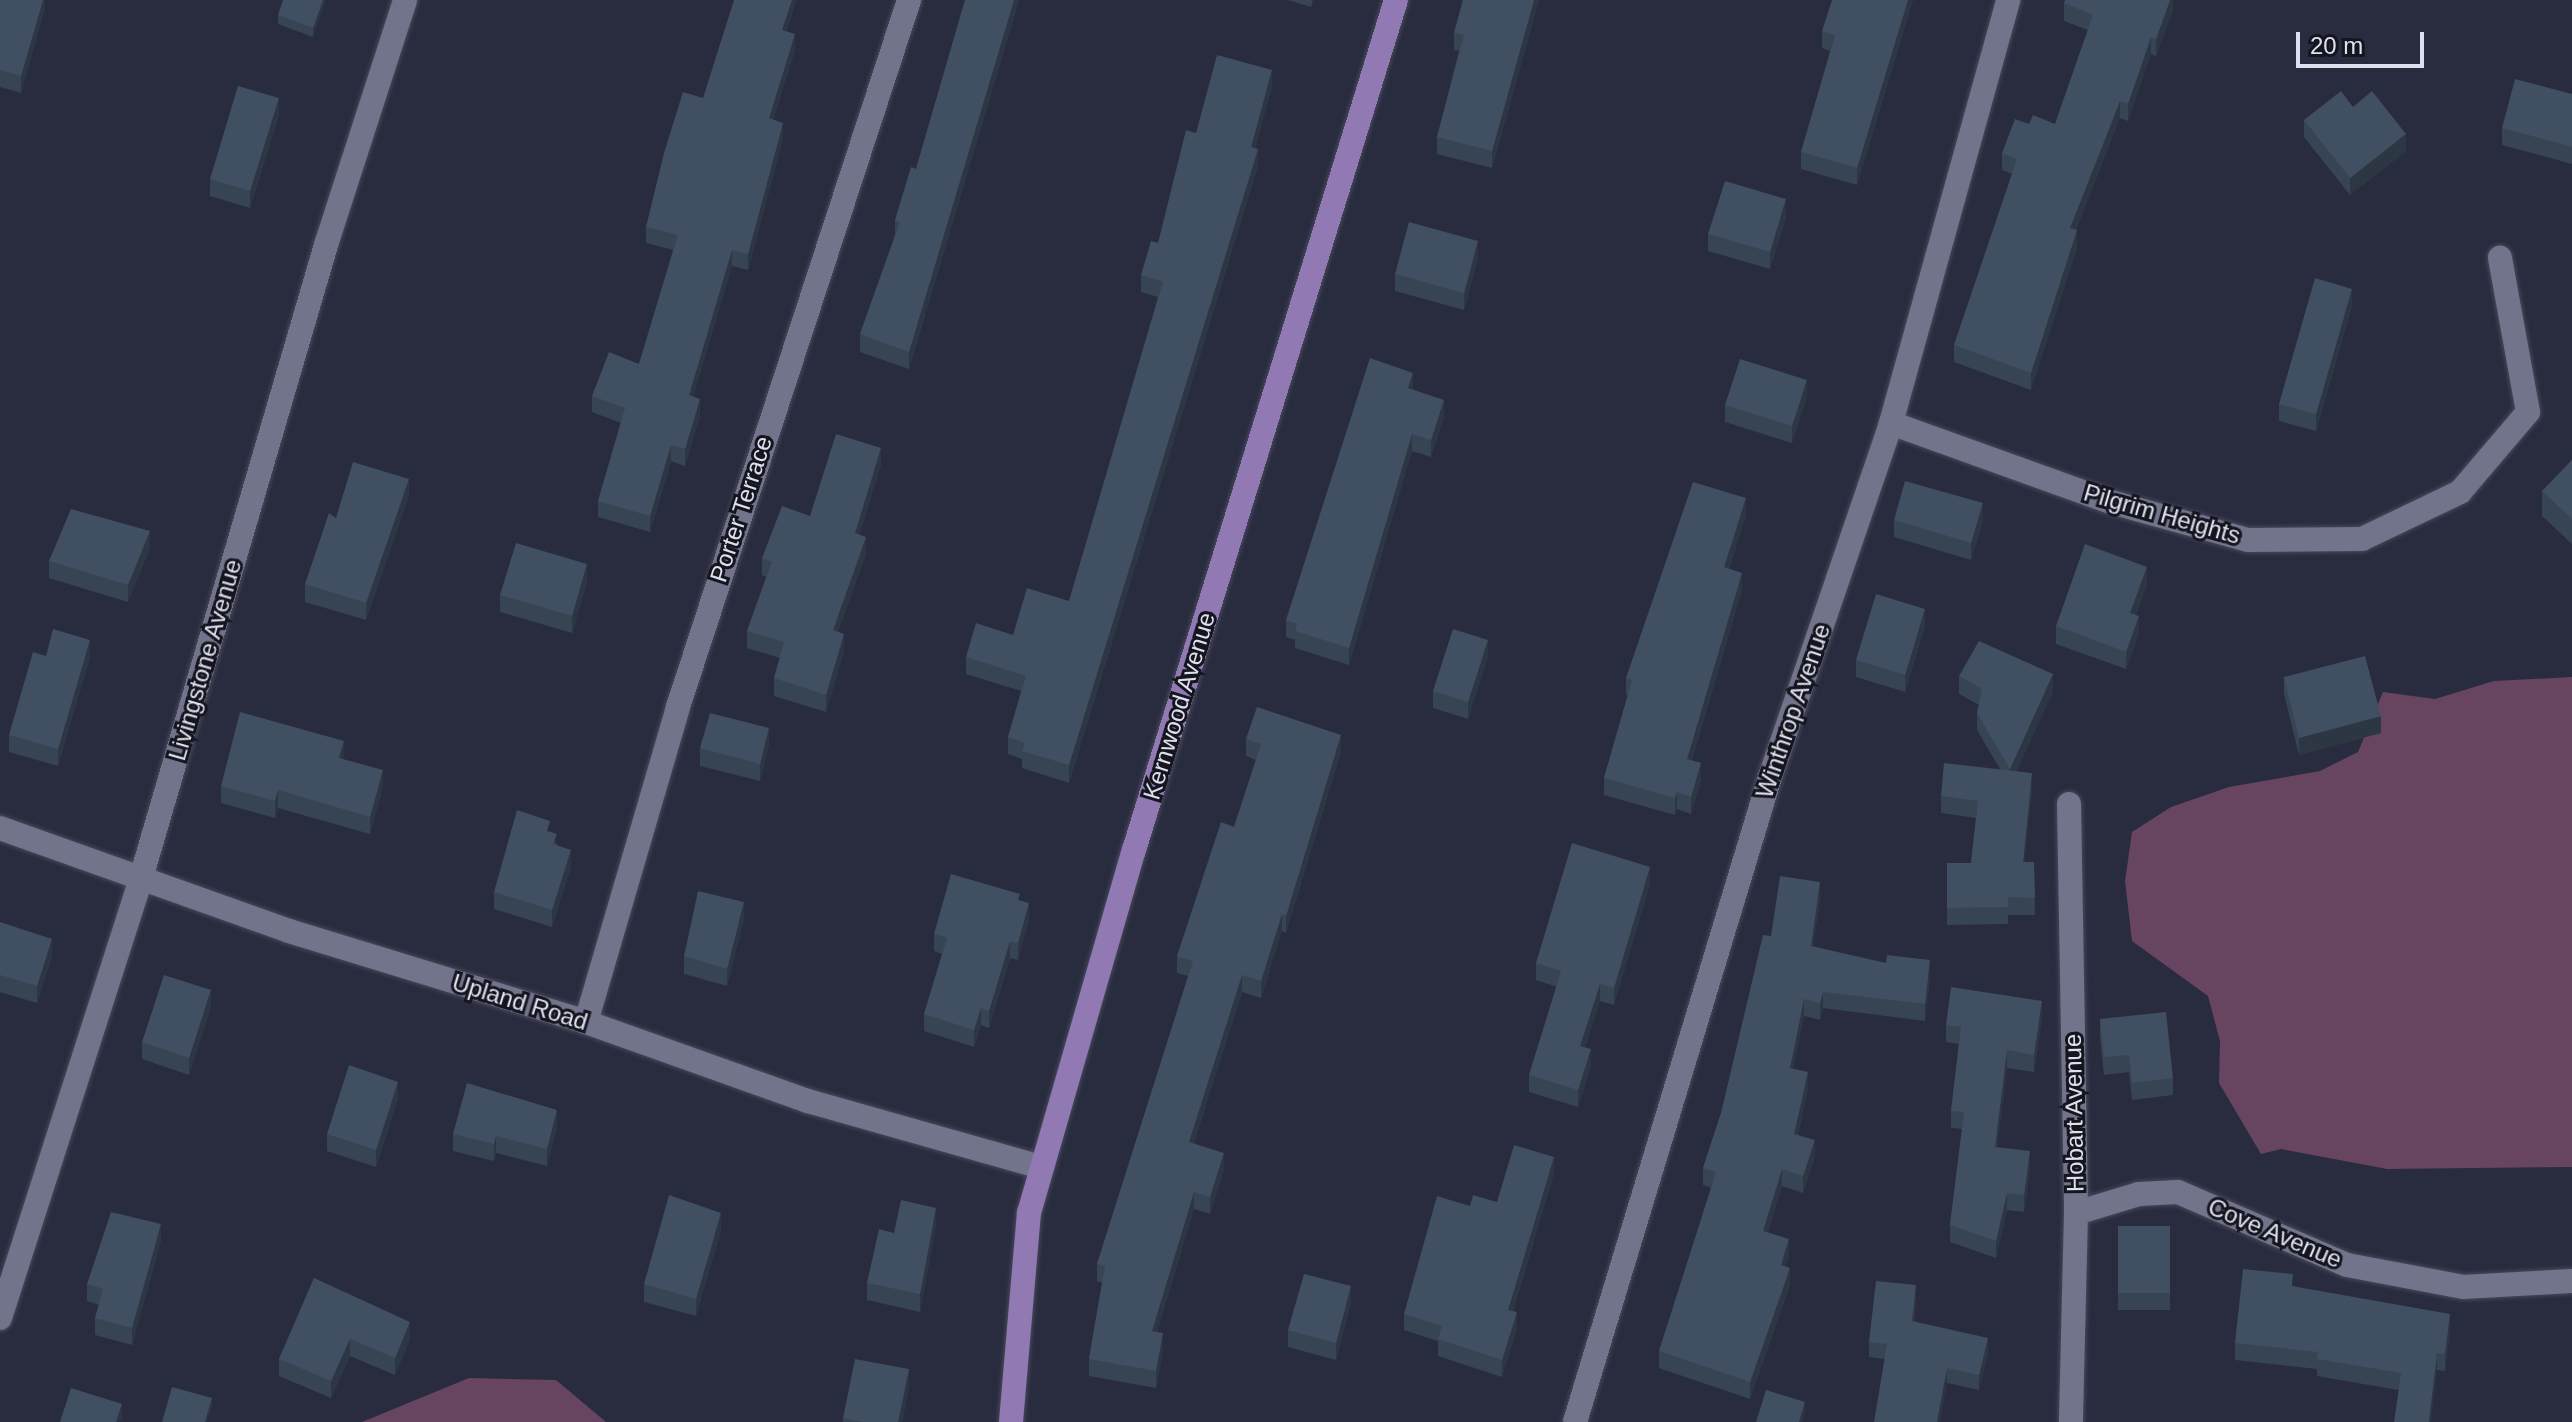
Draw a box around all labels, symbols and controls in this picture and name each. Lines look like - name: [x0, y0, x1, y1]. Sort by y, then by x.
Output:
- scale bar: [2300, 16, 2428, 66]
- text: 20 m: [2310, 32, 2363, 59]
- street label: Porter Terrace: [704, 432, 778, 586]
- street label: Pilgrim Heights: [2080, 478, 2244, 550]
- street label: Livingstone Avenue: [162, 556, 248, 764]
- street label: Kernwood Avenue: [1137, 608, 1221, 804]
- street label: Winthrop Avenue: [1749, 619, 1837, 803]
- street label: Upland Road: [449, 968, 591, 1036]
- street label: Hobart Avenue: [2058, 1033, 2090, 1193]
- street label: Cove Avenue: [2203, 1192, 2347, 1274]

